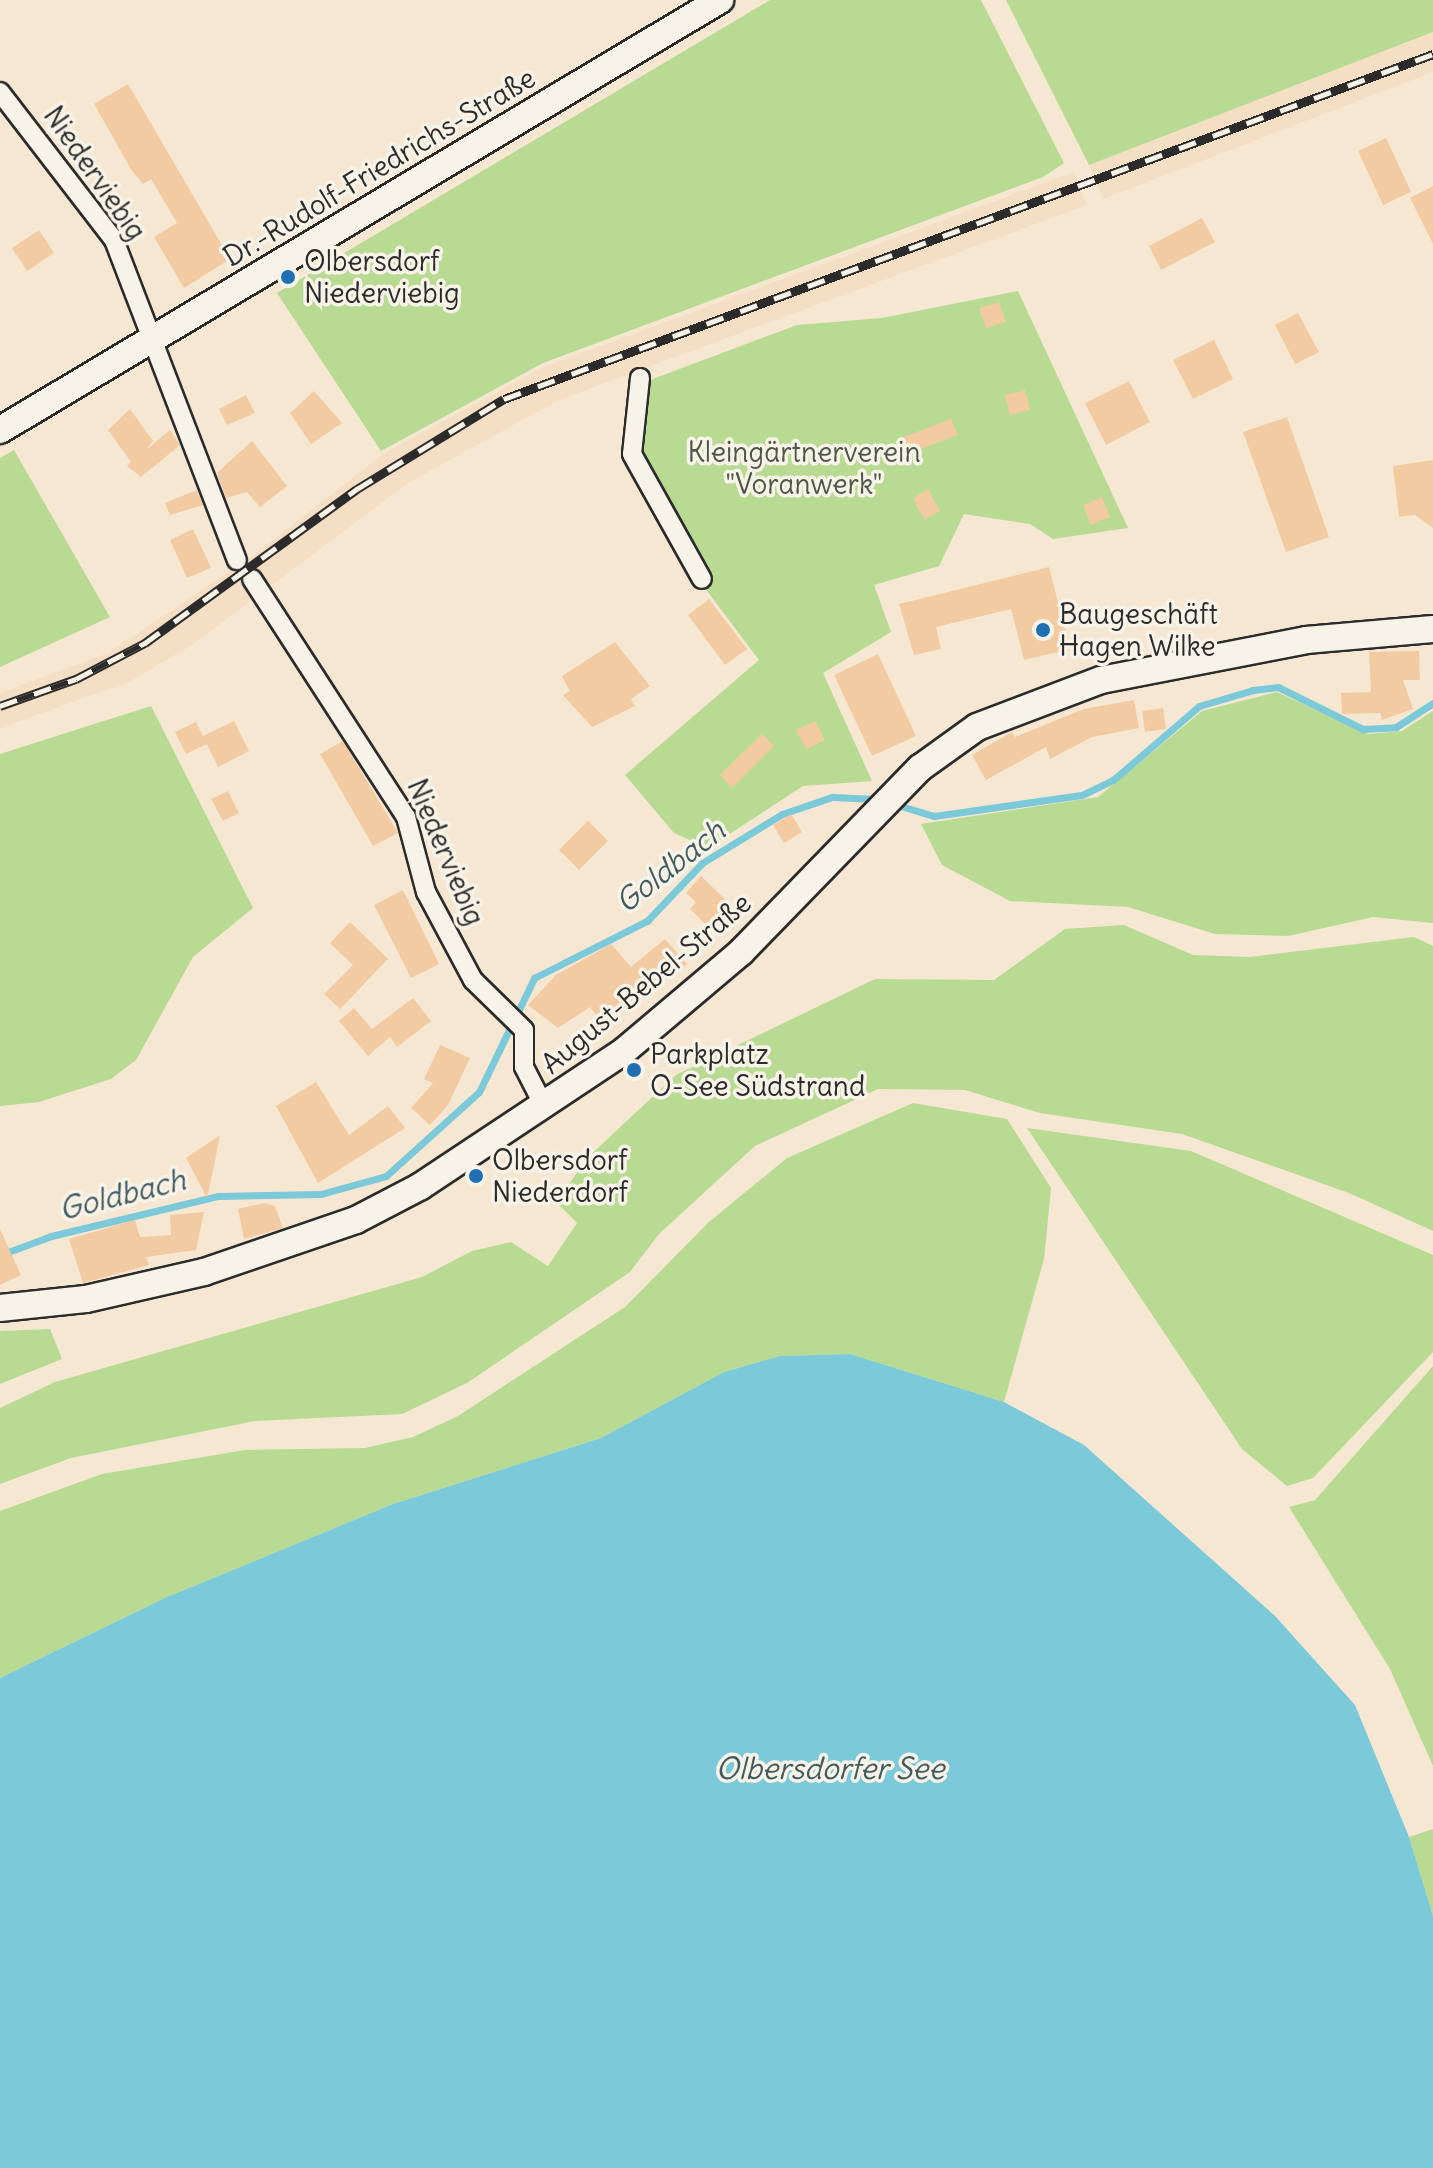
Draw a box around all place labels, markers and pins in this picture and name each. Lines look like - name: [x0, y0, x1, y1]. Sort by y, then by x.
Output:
- place label: Olbersdorf Niederviebig: [304, 244, 460, 310]
- marker: Olbersdorf Niederviebig: [279, 268, 297, 286]
- place label: Baugeschäft Hagen Wilke: [1059, 597, 1218, 663]
- marker: Baugeschäft Hagen Wilke: [1034, 621, 1052, 639]
- place label: Parkplatz O-See Südstrand: [650, 1037, 866, 1103]
- marker: Parkplatz O-See Südstrand: [625, 1061, 643, 1079]
- place label: Olbersdorf Niederdorf: [492, 1143, 628, 1209]
- marker: Olbersdorf Niederdorf: [467, 1167, 485, 1185]

